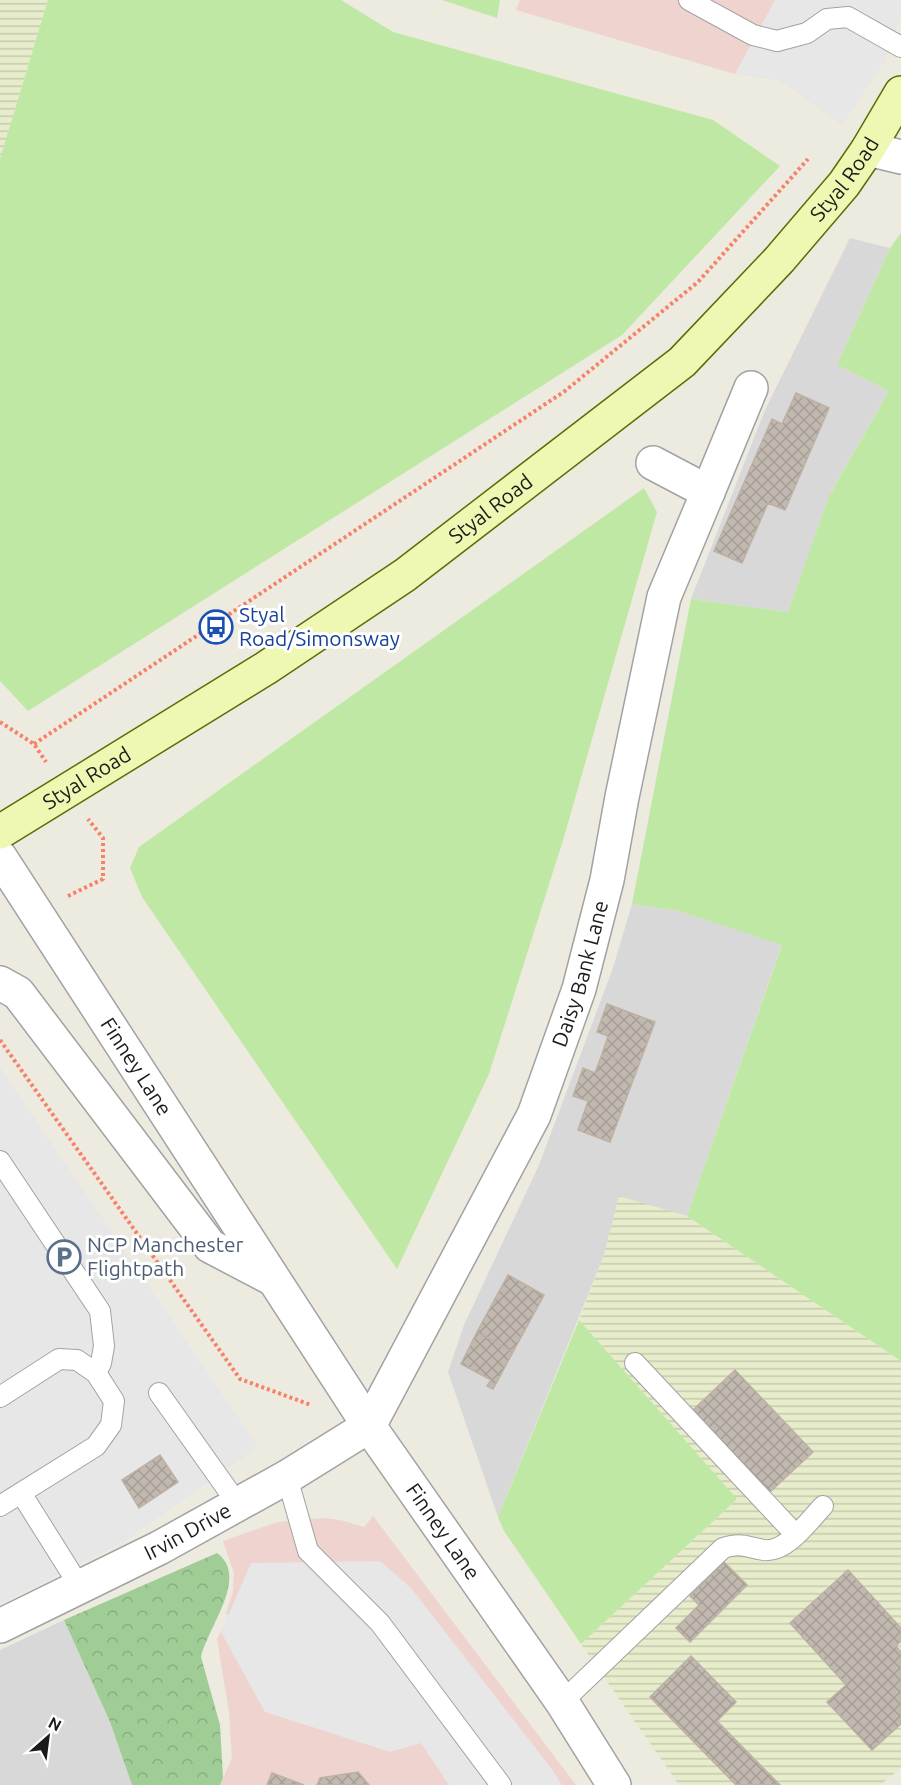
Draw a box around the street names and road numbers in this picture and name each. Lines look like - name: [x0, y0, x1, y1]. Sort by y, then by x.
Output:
- street label: Styal Road: [805, 133, 883, 226]
- street label: Styal Road: [444, 469, 537, 548]
- street label: Styal Road: [38, 741, 135, 814]
- street label: Daisy Bank Lane: [546, 898, 612, 1050]
- street label: Finney Lane: [96, 1013, 177, 1120]
- street label: Finney Lane: [402, 1478, 486, 1584]
- street label: Irvin Drive: [140, 1497, 235, 1564]

